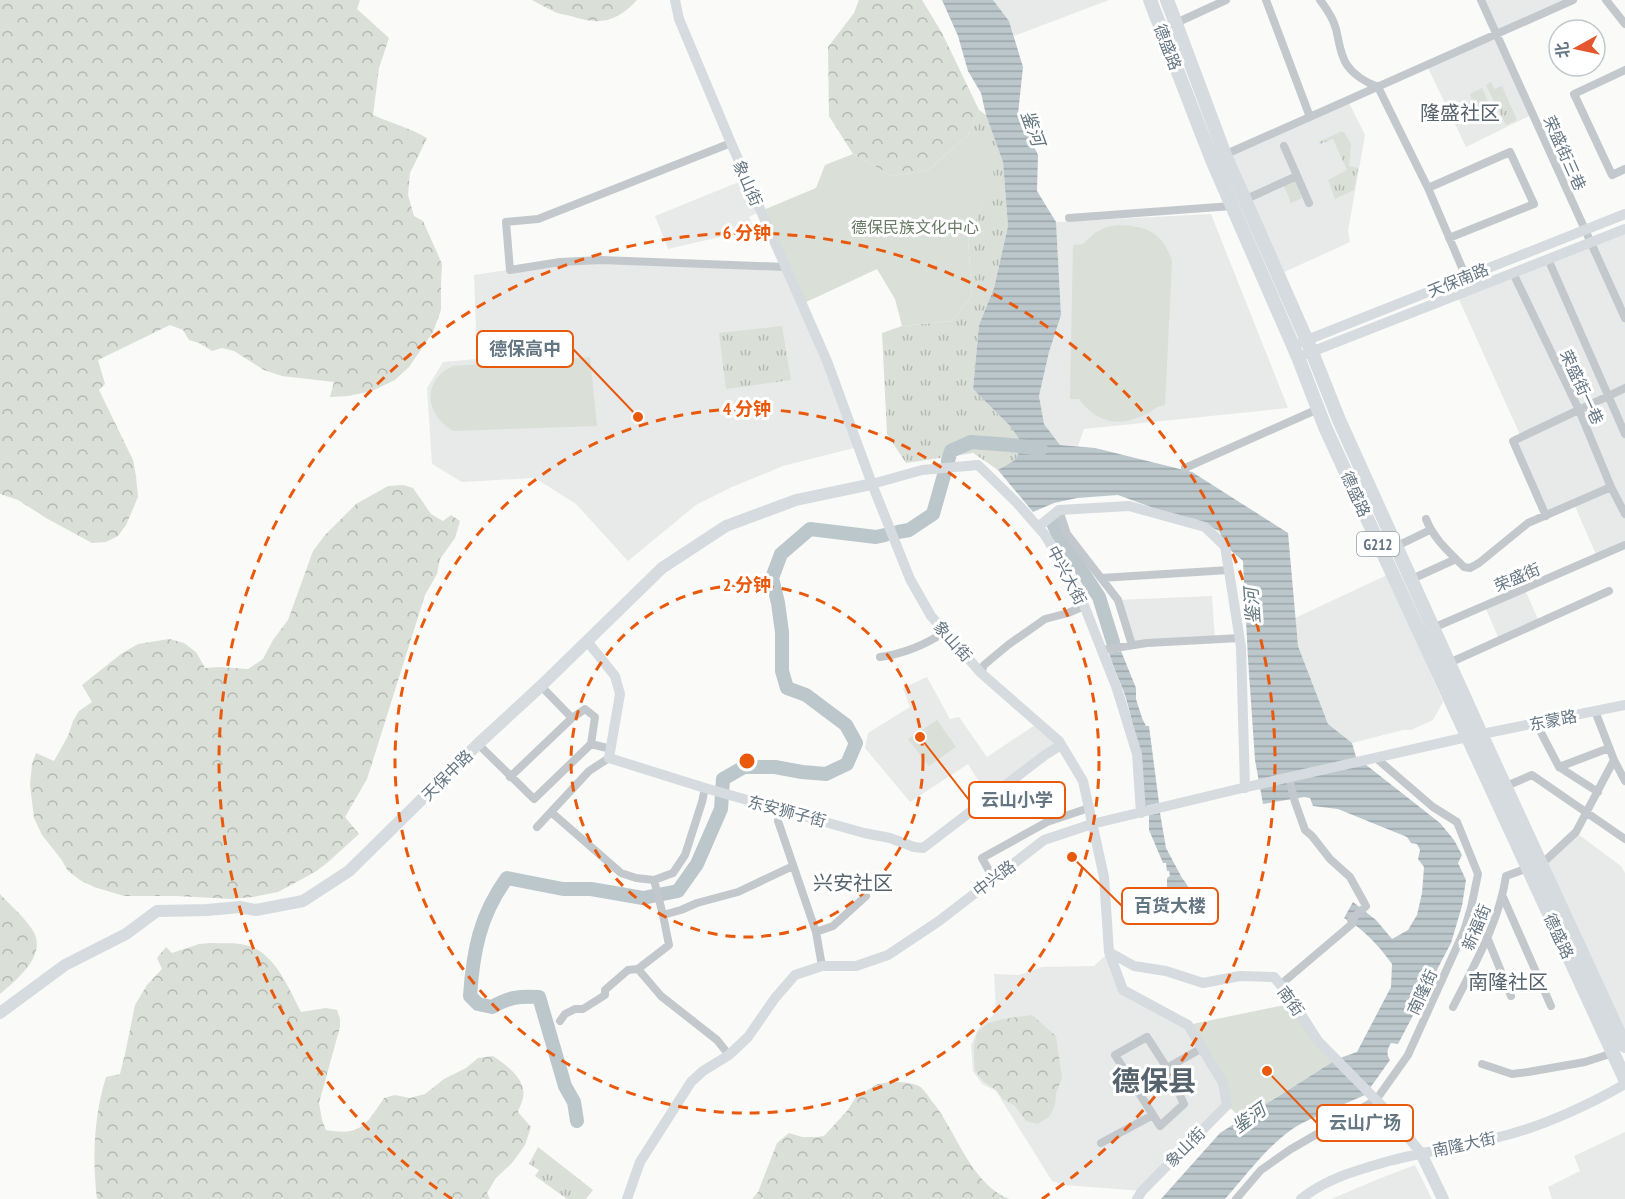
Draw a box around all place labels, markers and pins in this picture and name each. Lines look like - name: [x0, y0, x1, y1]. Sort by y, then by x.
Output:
- callout: 德保高中: [477, 331, 573, 367]
- centre of rings: [737, 751, 757, 771]
- callout: 云山小学: [969, 782, 1065, 818]
- callout: 百货大楼: [1122, 888, 1218, 924]
- callout: 云山广场: [1317, 1105, 1413, 1141]

